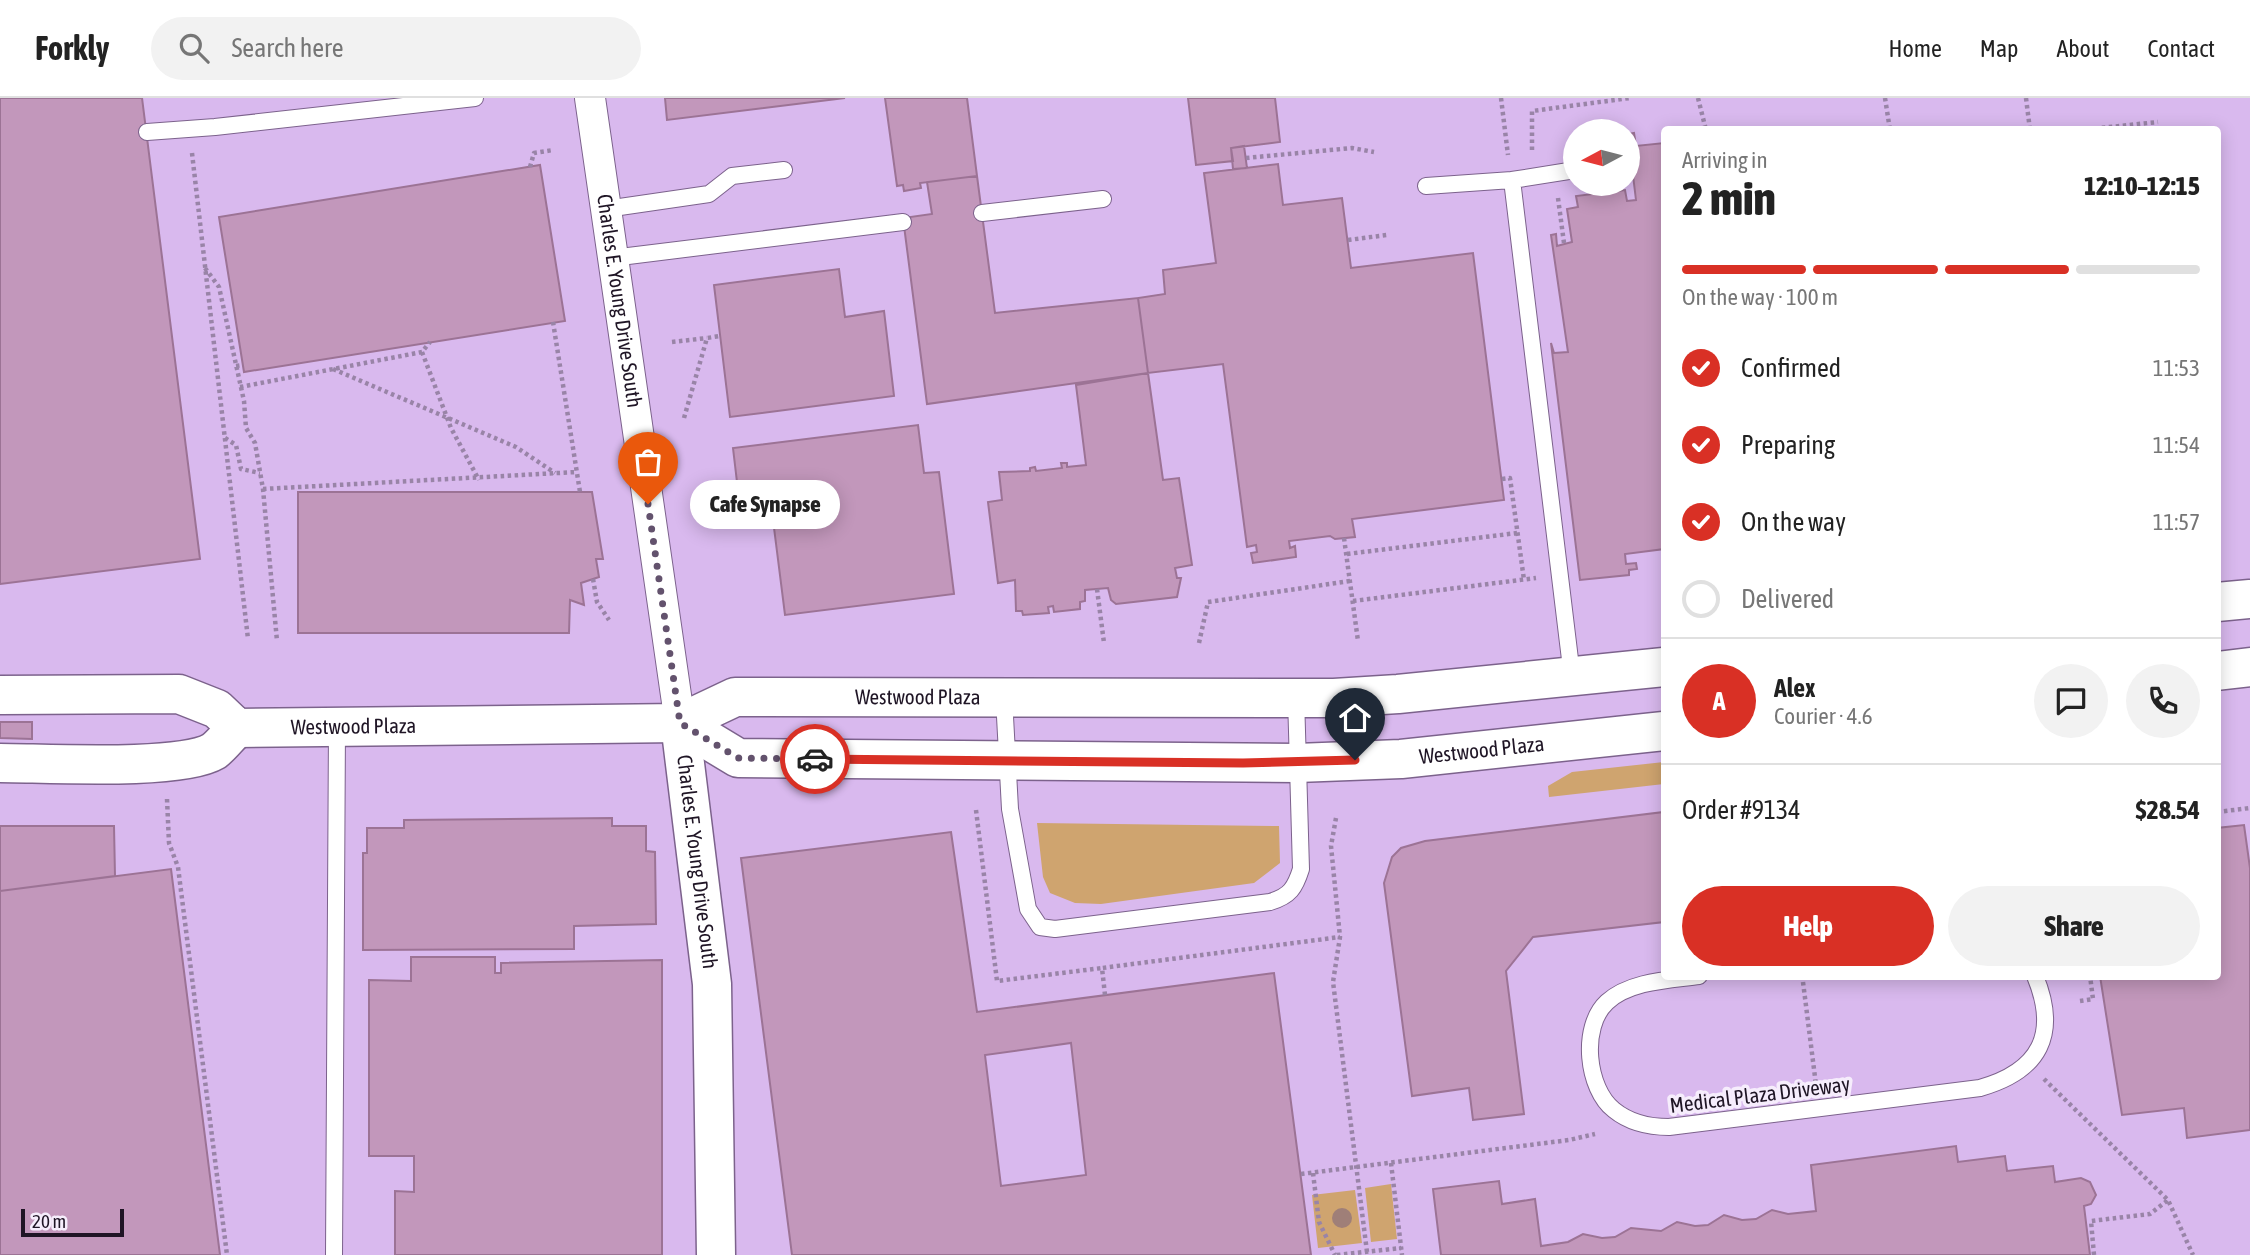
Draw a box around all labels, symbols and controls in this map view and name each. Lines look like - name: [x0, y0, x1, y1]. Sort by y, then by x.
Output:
- search box: [151, 17, 641, 80]
- text: Forkly: [35, 29, 109, 67]
- icon: search: [175, 29, 213, 67]
- text: Search here: [231, 33, 344, 63]
- text: Home: [1888, 35, 1942, 62]
- text: Map: [1980, 35, 2018, 62]
- text: About: [2056, 35, 2109, 62]
- text: Contact: [2147, 35, 2215, 62]
- north arrow: [1563, 119, 1640, 196]
- map controls: [1563, 119, 1640, 196]
- text: Arriving in: [1682, 147, 1768, 173]
- text: 12:10–12:15: [2084, 171, 2200, 201]
- text: 2 min: [1682, 172, 1776, 225]
- street label: Charles E. Young Drive South: [593, 192, 647, 409]
- text: On the way · 100 m: [1682, 284, 1838, 310]
- icon: check: [1682, 349, 1720, 387]
- text: Confirmed: [1741, 353, 1841, 383]
- text: 11:53: [2153, 355, 2200, 381]
- icon: check: [1682, 426, 1720, 464]
- text: Preparing: [1741, 430, 1835, 460]
- pin: [618, 432, 678, 504]
- text: 11:54: [2153, 432, 2200, 458]
- icon: bag: [629, 443, 667, 481]
- callout: Cafe Synapse: [690, 480, 840, 528]
- text: Cafe Synapse: [709, 491, 821, 517]
- icon: check: [1682, 503, 1720, 541]
- text: On the way: [1741, 507, 1846, 537]
- text: 11:57: [2153, 509, 2200, 535]
- text: Delivered: [1741, 584, 1834, 614]
- button: chat: [2034, 664, 2108, 738]
- button: phone: [2126, 664, 2200, 738]
- text: Alex: [1774, 673, 1815, 703]
- street label: Westwood Plaza: [855, 684, 980, 708]
- text: A: [1713, 686, 1725, 716]
- pin: [1325, 688, 1385, 760]
- icon: home: [1336, 699, 1374, 737]
- text: Courier · 4.6: [1774, 703, 1873, 729]
- street label: Westwood Plaza: [291, 713, 416, 738]
- courier: [780, 724, 850, 794]
- street label: Westwood Plaza: [1418, 731, 1545, 768]
- icon: car: [796, 740, 834, 778]
- street label: Charles E. Young Drive South: [673, 753, 723, 970]
- text: Order #9134: [1682, 795, 1801, 825]
- text: $28.54: [2136, 795, 2200, 825]
- button: Help: [1682, 886, 1934, 966]
- button: Share: [1948, 886, 2200, 966]
- street label: Medical Plaza Driveway: [1668, 1071, 1852, 1117]
- scale bar: [21, 1206, 124, 1238]
- text: 20 m: [32, 1210, 66, 1232]

